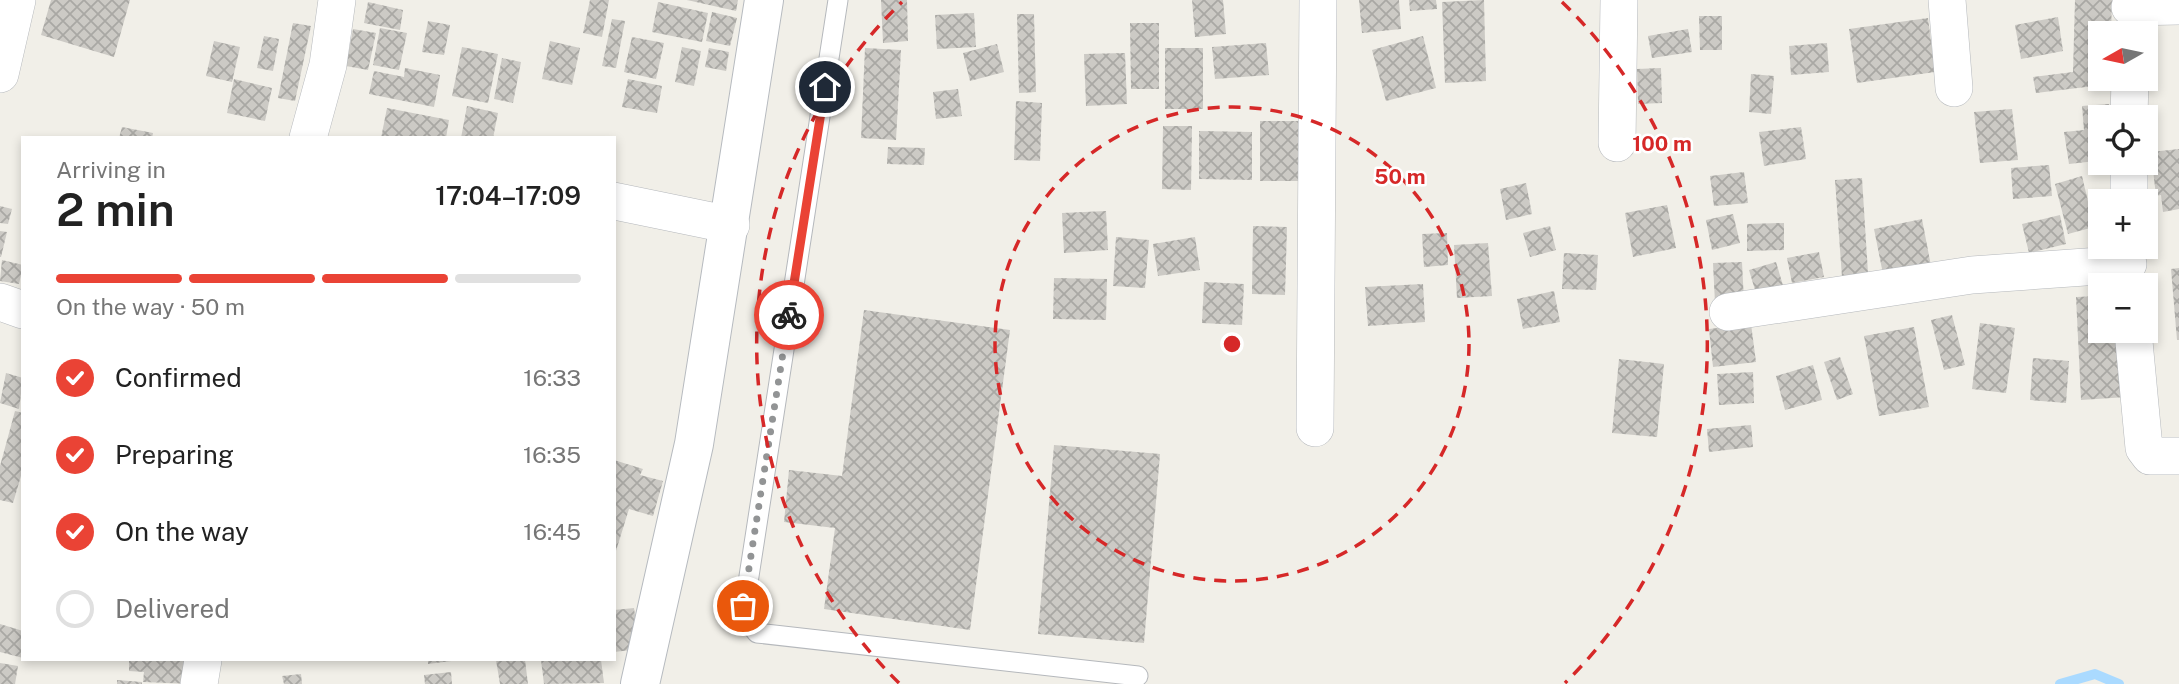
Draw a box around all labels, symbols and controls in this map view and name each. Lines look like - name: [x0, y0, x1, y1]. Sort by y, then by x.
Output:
- north arrow: [2088, 21, 2158, 91]
- map controls: [2088, 21, 2158, 343]
- pin: [795, 57, 855, 117]
- icon: home: [806, 68, 844, 106]
- button: locate: [2088, 105, 2158, 175]
- text: 100 m: [1632, 131, 1692, 156]
- text: Arriving in: [56, 156, 166, 183]
- text: 50 m: [1374, 164, 1426, 189]
- text: 17:04–17:09: [435, 180, 581, 211]
- text: 2 min: [56, 182, 175, 236]
- button: +: [2088, 189, 2158, 259]
- button: −: [2088, 273, 2158, 343]
- courier: [754, 280, 824, 350]
- text: On the way · 50 m: [56, 293, 245, 320]
- icon: bike: [770, 296, 808, 334]
- centre of rings: [1220, 332, 1244, 356]
- icon: check: [56, 359, 94, 397]
- text: Confirmed: [115, 362, 242, 393]
- text: 16:33: [523, 364, 581, 391]
- icon: check: [56, 436, 94, 474]
- text: Preparing: [115, 439, 234, 470]
- text: 16:35: [523, 441, 581, 468]
- icon: check: [56, 513, 94, 551]
- text: On the way: [115, 516, 249, 547]
- text: 16:45: [523, 518, 581, 545]
- pin: [713, 576, 773, 636]
- icon: bag: [724, 587, 762, 625]
- text: Delivered: [115, 593, 230, 624]

